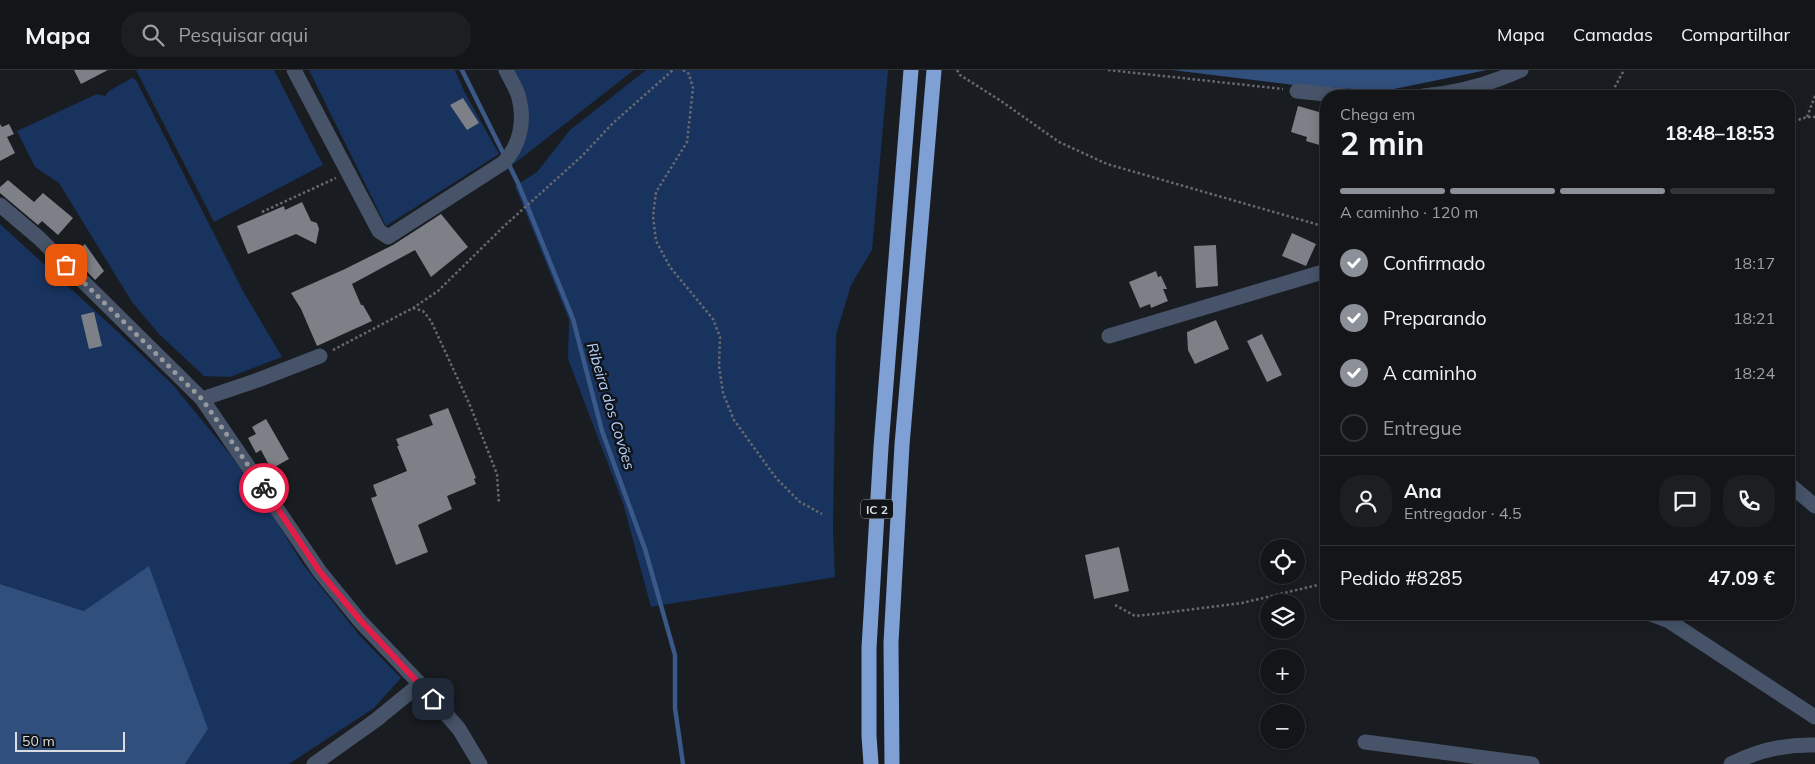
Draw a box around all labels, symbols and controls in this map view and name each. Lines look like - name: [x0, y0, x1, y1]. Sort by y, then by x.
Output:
- search box: [121, 12, 471, 57]
- text: Mapa: [25, 20, 91, 50]
- icon: search: [139, 21, 167, 49]
- text: Pesquisar aqui: [179, 23, 308, 47]
- text: Mapa: [1497, 23, 1545, 46]
- text: Camadas: [1573, 23, 1653, 46]
- text: Compartilhar: [1681, 23, 1790, 46]
- text: Chega em: [1340, 104, 1415, 124]
- text: 18:48–18:53: [1665, 121, 1775, 145]
- text: 2 min: [1340, 123, 1424, 163]
- text: A caminho · 120 m: [1340, 202, 1478, 222]
- pin: [45, 244, 87, 286]
- icon: check: [1340, 249, 1368, 277]
- icon: bag: [52, 251, 80, 279]
- text: Confirmado: [1383, 251, 1485, 275]
- text: 18:17: [1733, 253, 1775, 273]
- icon: check: [1340, 304, 1368, 332]
- text: Preparando: [1383, 306, 1487, 330]
- text: 18:21: [1733, 308, 1775, 328]
- water label: Ribeira dos Covões: [583, 340, 639, 472]
- icon: check: [1340, 359, 1368, 387]
- text: A caminho: [1383, 361, 1477, 385]
- text: 18:24: [1733, 363, 1775, 383]
- text: Entregue: [1383, 416, 1462, 440]
- courier: [239, 463, 289, 513]
- icon: bike: [250, 474, 278, 502]
- button: person: [1340, 475, 1392, 527]
- button: chat: [1659, 475, 1711, 527]
- button: phone: [1723, 475, 1775, 527]
- text: Ana: [1404, 479, 1442, 503]
- road number: IC 2: [861, 499, 893, 518]
- text: Entregador · 4.5: [1404, 503, 1521, 523]
- map controls: [1260, 539, 1305, 749]
- button: locate: [1260, 539, 1305, 584]
- text: Pedido #8285: [1340, 566, 1462, 590]
- text: 47.09 €: [1708, 566, 1775, 590]
- button: layers: [1260, 594, 1305, 639]
- button: +: [1260, 649, 1305, 694]
- pin: [412, 678, 454, 720]
- icon: home: [419, 685, 447, 713]
- button: −: [1260, 704, 1305, 749]
- scale bar: [15, 729, 125, 752]
- text: 50 m: [22, 732, 55, 750]

